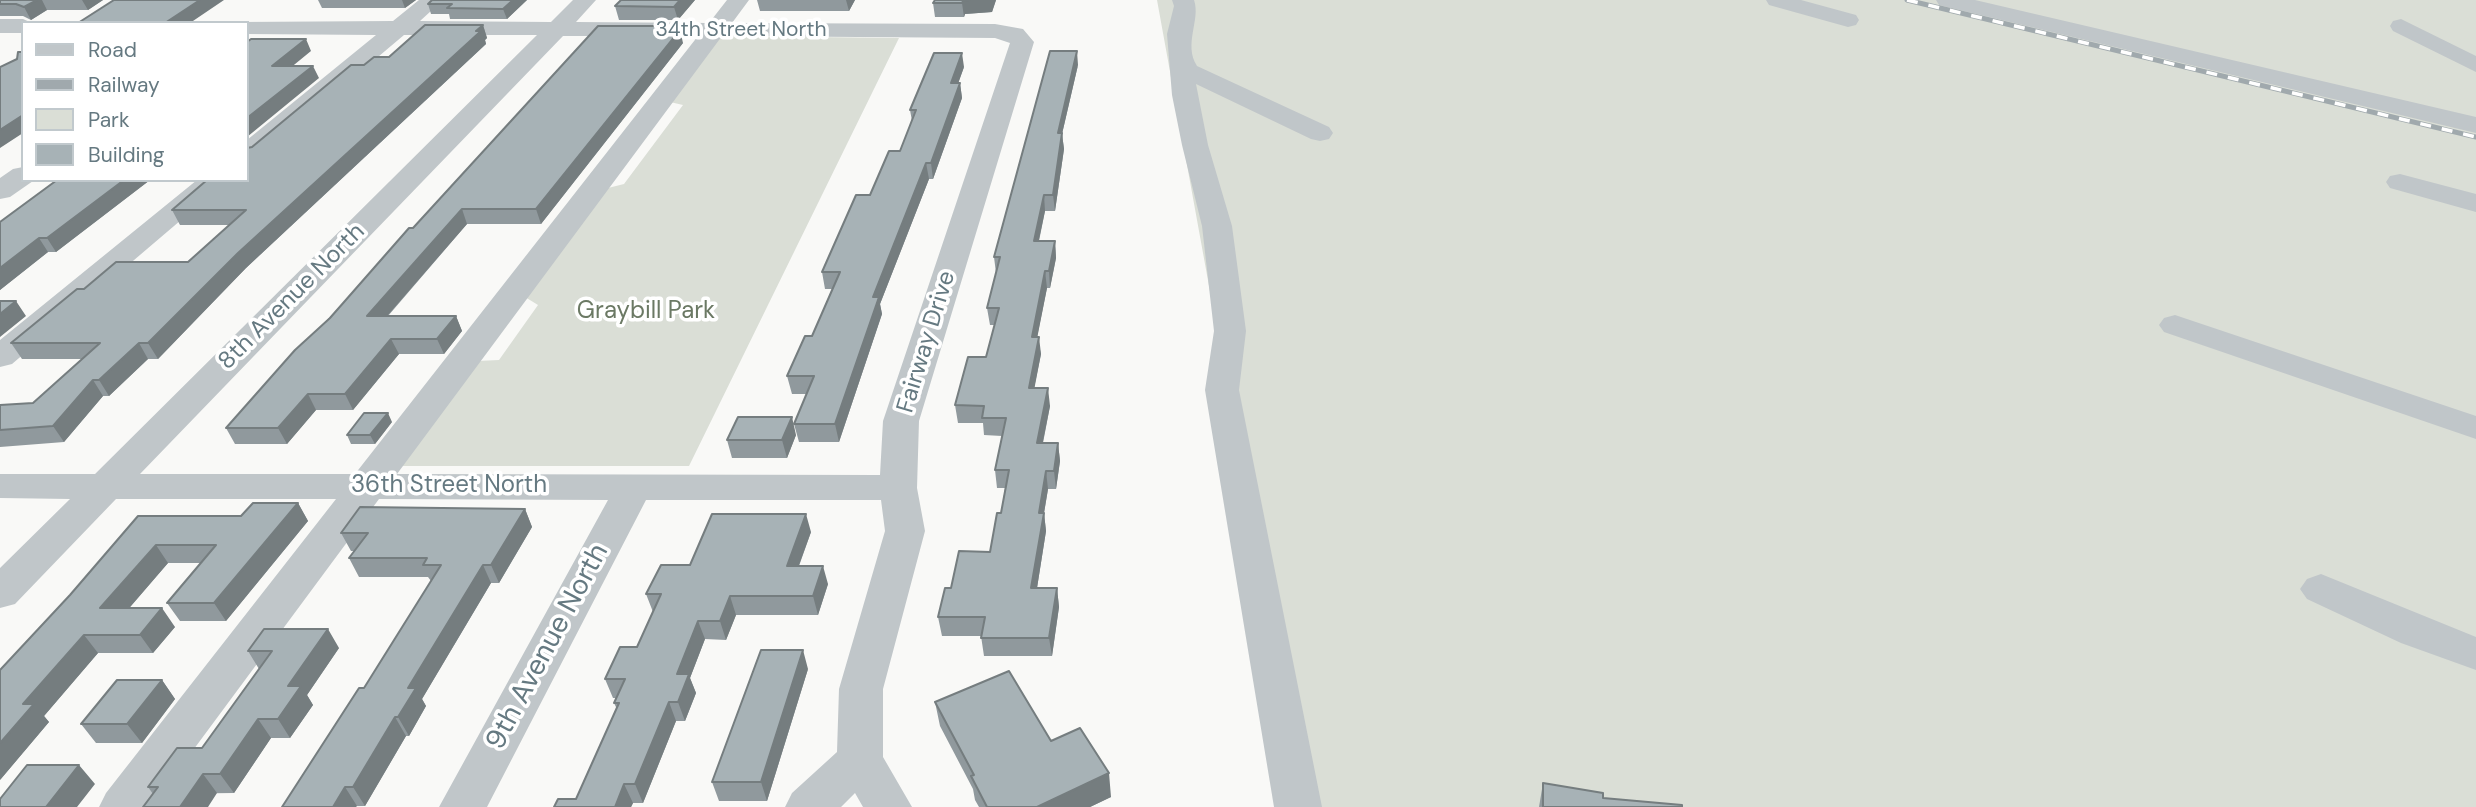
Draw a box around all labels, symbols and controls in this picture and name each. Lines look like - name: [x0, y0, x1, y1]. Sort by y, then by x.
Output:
- street label: 34th Street North: [655, 17, 827, 43]
- legend: [21, 21, 248, 182]
- text: Road: [88, 36, 137, 64]
- text: Railway: [88, 71, 160, 99]
- text: Park: [88, 106, 129, 134]
- text: Building: [88, 141, 164, 169]
- street label: 8th Avenue North: [213, 218, 371, 376]
- street label: Fairway Drive: [892, 268, 962, 416]
- park label: Graybill Park: [577, 298, 715, 326]
- street label: 36th Street North: [351, 472, 547, 500]
- street label: 9th Avenue North: [480, 538, 616, 756]

